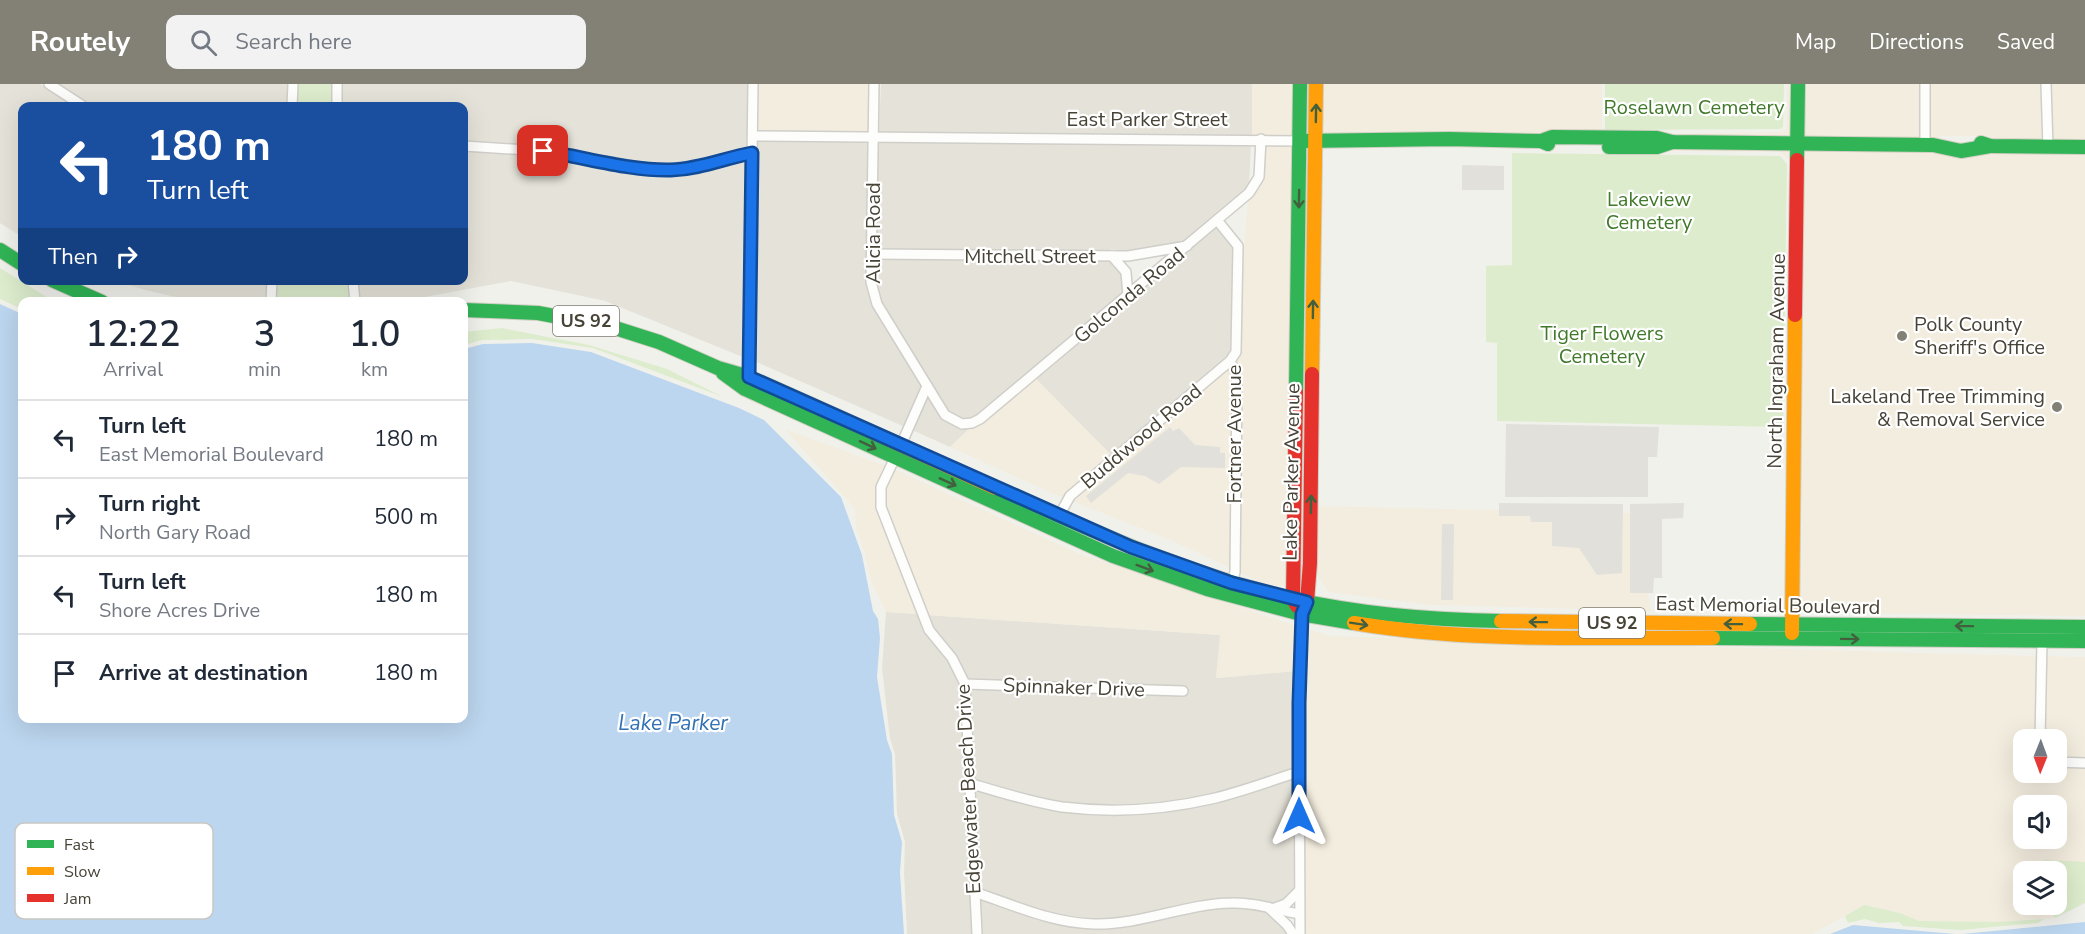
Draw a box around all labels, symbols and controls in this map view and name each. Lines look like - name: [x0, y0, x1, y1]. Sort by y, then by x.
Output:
- search box: [166, 15, 586, 69]
- text: Routely: [30, 23, 130, 61]
- icon: search: [187, 26, 220, 59]
- text: Search here: [235, 27, 352, 57]
- text: Map: [1795, 28, 1836, 56]
- text: Directions: [1869, 28, 1964, 56]
- text: Saved: [1997, 28, 2055, 56]
- park label: Roselawn Cemetery: [1603, 94, 1785, 121]
- one-way arrow: [1310, 103, 1322, 123]
- street label: East Parker Street: [1067, 106, 1228, 133]
- text: 180 m: [147, 118, 271, 175]
- pin: [517, 125, 568, 176]
- icon: left: [48, 126, 126, 204]
- icon: arrive: [526, 134, 559, 167]
- text: Turn left: [147, 172, 248, 209]
- street label: Alicia Road: [860, 182, 887, 284]
- park label: Lakeview Cemetery: [1606, 186, 1693, 236]
- one-way arrow: [1293, 189, 1305, 209]
- icon: right: [110, 240, 143, 273]
- street label: Golconda Road: [1068, 241, 1190, 350]
- text: Then: [48, 242, 98, 272]
- street label: Mitchell Street: [964, 243, 1097, 270]
- street label: North Ingraham Avenue: [1761, 253, 1792, 469]
- one-way arrow: [1307, 300, 1319, 320]
- road number: US 92: [553, 306, 619, 336]
- text: 12:22: [86, 310, 180, 359]
- text: 3: [254, 310, 275, 359]
- text: 1.0: [349, 310, 400, 359]
- place label: Polk County Sheriff's Office: [1914, 311, 2045, 361]
- park label: Tiger Flowers Cemetery: [1540, 320, 1664, 370]
- marker: Polk County Sheriff's Office: [1895, 329, 1909, 343]
- text: Arrival: [103, 356, 163, 383]
- text: min: [248, 356, 281, 383]
- text: km: [361, 356, 388, 383]
- street label: Fortner Avenue: [1221, 365, 1248, 503]
- street label: Buddwood Road: [1075, 378, 1208, 495]
- street label: Lake Parker Avenue: [1276, 383, 1307, 561]
- place label: Lakeland Tree Trimming & Removal Service: [1830, 383, 2045, 433]
- marker: Lakeland Tree Trimming & Removal Service: [2050, 400, 2064, 414]
- text: Turn left: [99, 411, 186, 441]
- icon: left: [48, 423, 81, 456]
- text: 180 m: [374, 424, 438, 454]
- one-way arrow: [858, 440, 876, 452]
- text: East Memorial Boulevard: [99, 441, 324, 468]
- one-way arrow: [939, 477, 957, 488]
- text: Turn right: [99, 489, 200, 519]
- one-way arrow: [1305, 495, 1317, 515]
- icon: right: [48, 501, 81, 534]
- text: 500 m: [374, 502, 438, 532]
- text: North Gary Road: [99, 519, 251, 546]
- one-way arrow: [1135, 564, 1154, 575]
- text: Turn left: [99, 567, 186, 597]
- icon: left: [48, 579, 81, 612]
- text: 180 m: [374, 580, 438, 610]
- street label: East Memorial Boulevard: [1655, 590, 1881, 621]
- text: Shore Acres Drive: [99, 597, 260, 624]
- road number: US 92: [1579, 608, 1645, 638]
- one-way arrow: [1529, 616, 1549, 628]
- one-way arrow: [1349, 618, 1369, 629]
- one-way arrow: [1724, 618, 1744, 630]
- one-way arrow: [1954, 620, 1974, 632]
- one-way arrow: [1840, 633, 1860, 645]
- icon: arrive: [48, 657, 81, 690]
- text: Arrive at destination: [99, 658, 308, 688]
- text: 180 m: [374, 658, 438, 688]
- street label: Spinnaker Drive: [1003, 672, 1145, 703]
- street label: Edgewater Beach Drive: [950, 683, 987, 895]
- water label: Lake Parker: [618, 709, 728, 737]
- north arrow: [2013, 729, 2067, 783]
- map controls: [2013, 729, 2067, 915]
- position arrow: [1267, 784, 1331, 848]
- button: sound: [2013, 795, 2067, 849]
- legend: [15, 823, 213, 919]
- text: Fast: [64, 834, 95, 856]
- text: Slow: [64, 861, 101, 883]
- button: layers: [2013, 861, 2067, 915]
- text: Jam: [63, 888, 91, 910]

